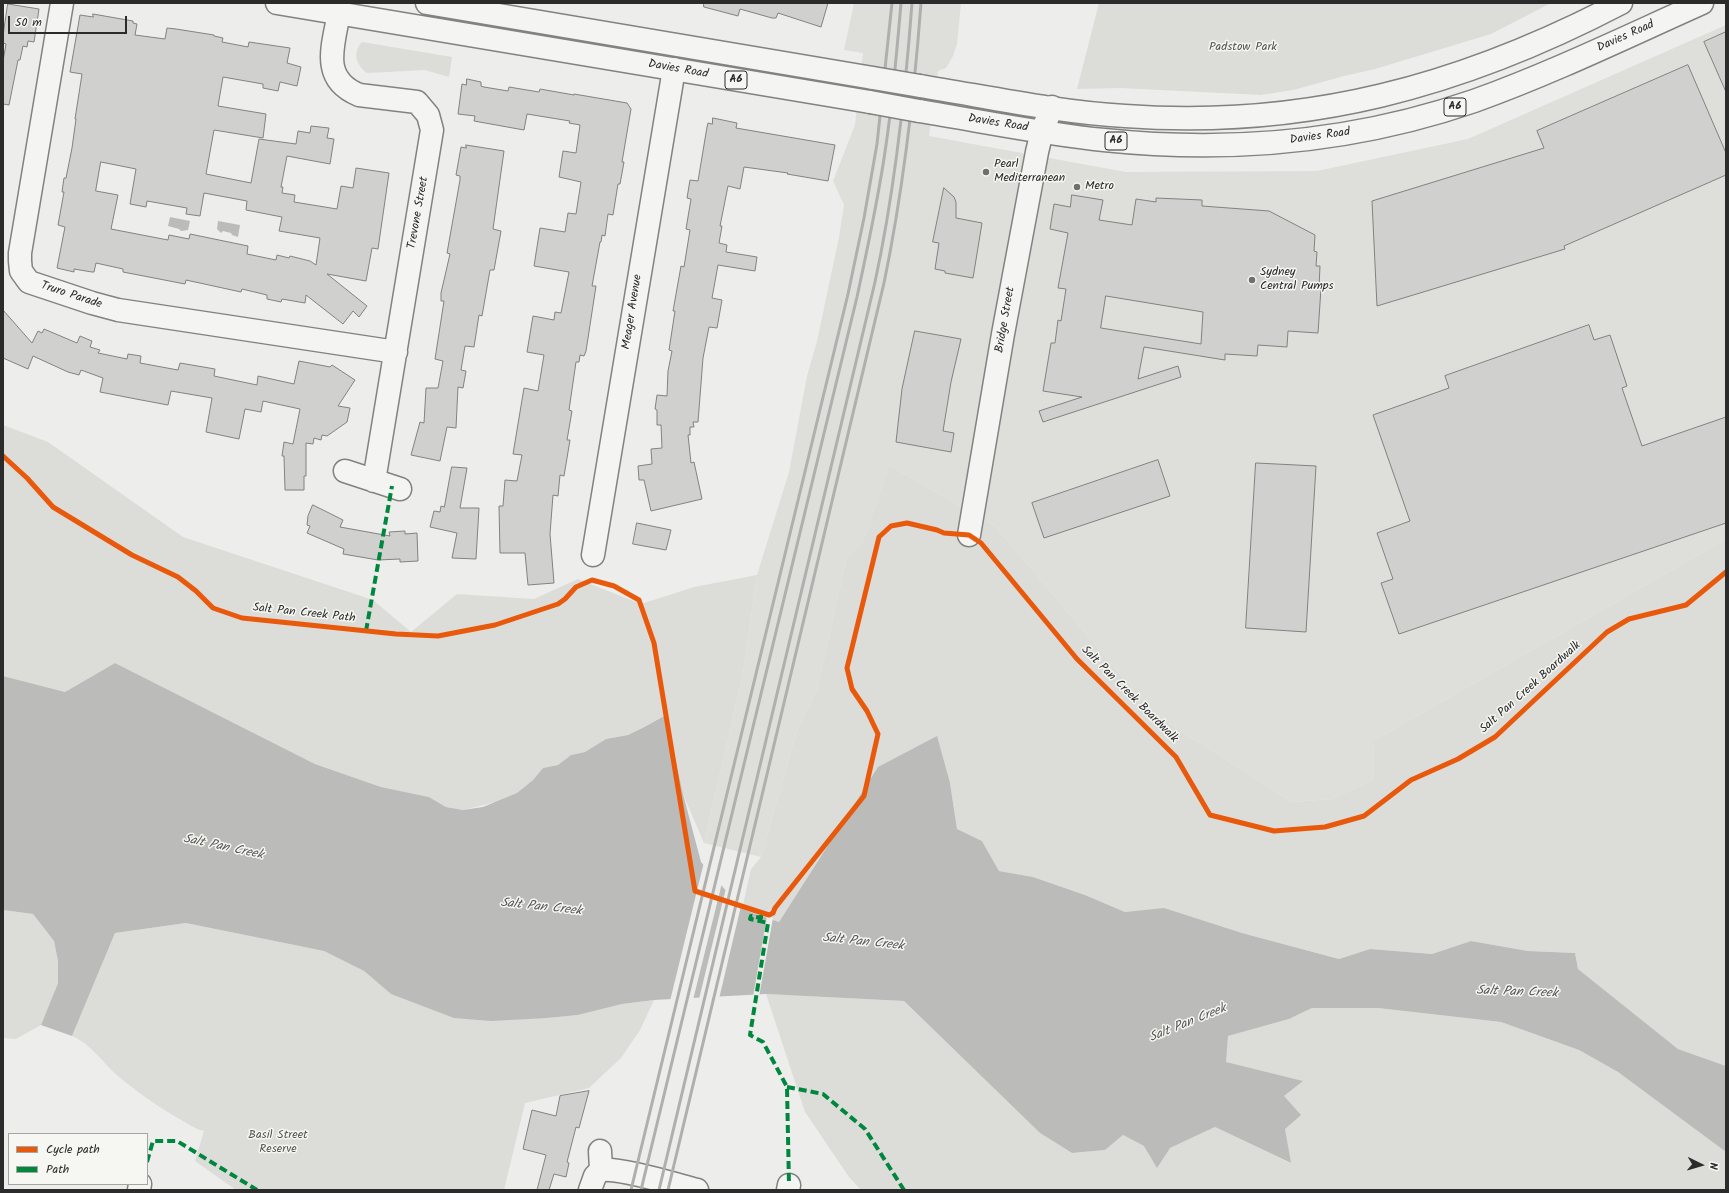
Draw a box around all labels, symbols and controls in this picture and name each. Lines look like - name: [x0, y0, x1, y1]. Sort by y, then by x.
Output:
- scale bar: [10, 8, 129, 34]
- text: 50 m: [15, 13, 42, 32]
- street label: Davies Road: [1595, 18, 1657, 56]
- park label: Padstow Park: [1209, 41, 1277, 55]
- street label: Davies Road: [647, 58, 709, 82]
- road number: A6: [725, 71, 747, 89]
- road number: A6: [1444, 98, 1466, 116]
- street label: Davies Road: [967, 112, 1029, 136]
- street label: Davies Road: [1289, 126, 1351, 148]
- road number: A6: [1105, 132, 1127, 150]
- place label: Pearl Mediterranean: [994, 158, 1065, 186]
- marker: Pearl Mediterranean: [981, 167, 991, 177]
- street label: Trevone Street: [406, 176, 432, 250]
- place label: Metro: [1085, 180, 1114, 194]
- marker: Metro: [1072, 182, 1082, 192]
- place label: Sydney Central Pumps: [1260, 266, 1334, 294]
- street label: Meager Avenue: [620, 273, 646, 351]
- marker: Sydney Central Pumps: [1247, 275, 1257, 285]
- street label: Truro Parade: [39, 279, 103, 313]
- street label: Bridge Street: [993, 286, 1019, 354]
- street label: Salt Pan Creek Path: [252, 601, 356, 627]
- street label: Salt Pan Creek Boardwalk: [1477, 639, 1585, 737]
- street label: Salt Pan Creek Boardwalk: [1078, 644, 1180, 746]
- water label: Salt Pan Creek: [181, 832, 265, 864]
- water label: Salt Pan Creek: [500, 896, 582, 920]
- water label: Salt Pan Creek: [822, 931, 904, 955]
- water label: Salt Pan Creek: [1476, 984, 1558, 1002]
- water label: Salt Pan Creek: [1147, 1001, 1229, 1047]
- park label: Basil Street Reserve: [248, 1129, 308, 1157]
- legend: [8, 1133, 148, 1185]
- text: Cycle path: [46, 1140, 100, 1159]
- north arrow: [1681, 1145, 1721, 1185]
- text: Path: [46, 1160, 69, 1179]
- text: N: [1704, 1162, 1722, 1170]

